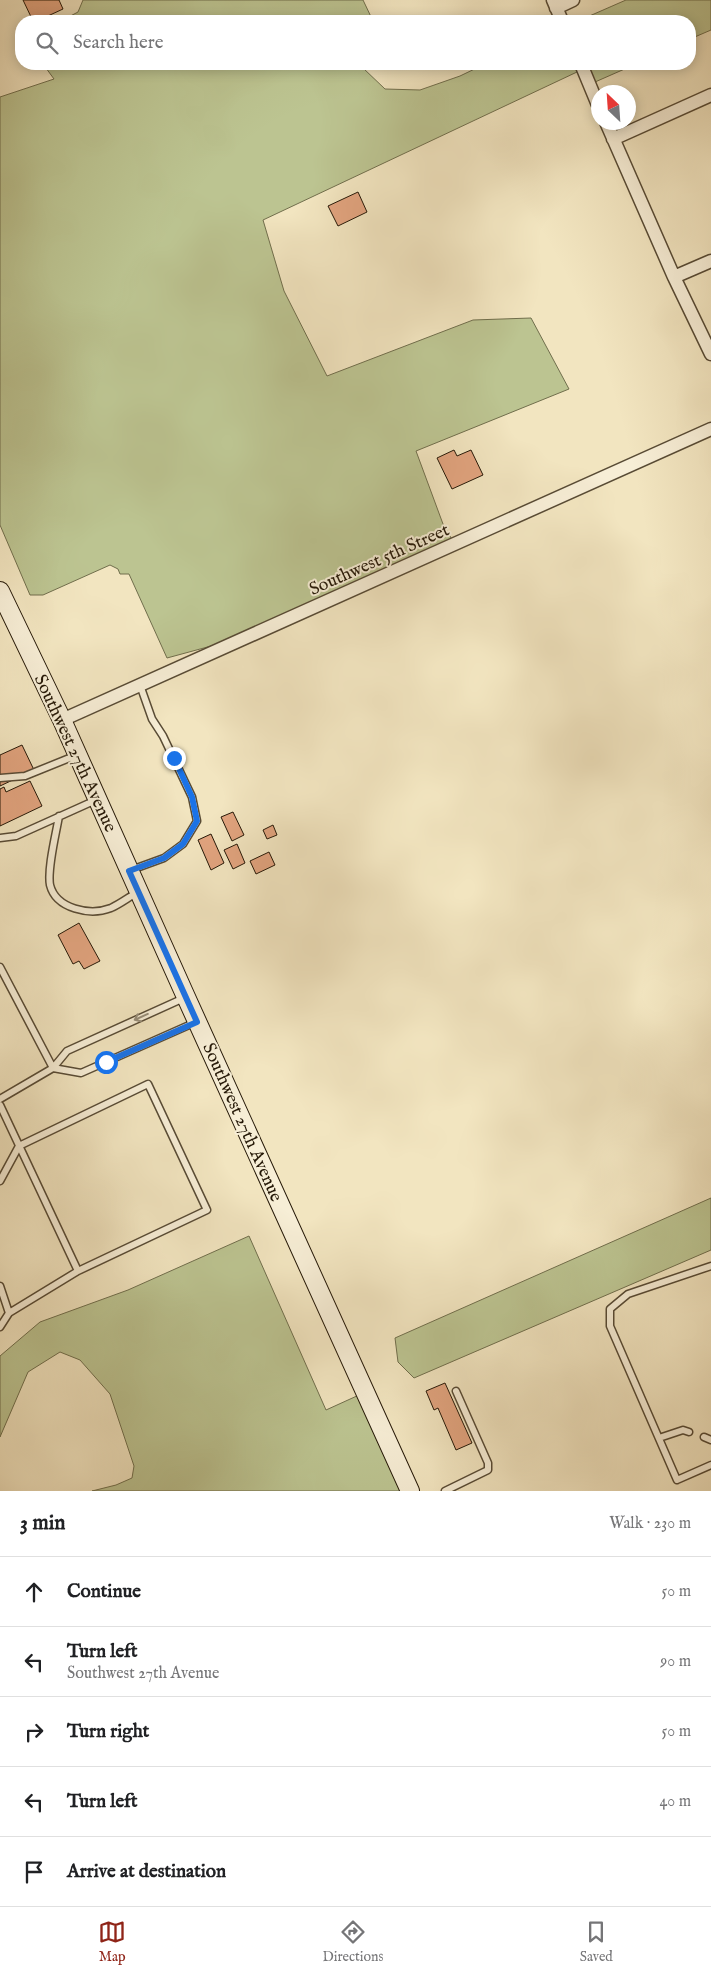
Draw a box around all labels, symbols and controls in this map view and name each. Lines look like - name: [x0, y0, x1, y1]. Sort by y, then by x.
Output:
- search box: [15, 15, 696, 70]
- icon: search: [33, 29, 61, 57]
- text: Search here: [73, 31, 164, 55]
- north arrow: [591, 85, 636, 130]
- street label: Southwest 5th Street: [306, 519, 453, 602]
- street label: Southwest 27th Avenue: [28, 671, 121, 836]
- route end: [163, 747, 186, 770]
- one-way arrow: [134, 1013, 149, 1023]
- street label: Southwest 27th Avenue: [196, 1040, 287, 1206]
- route start: [95, 1051, 118, 1074]
- text: 3 min: [20, 1510, 65, 1537]
- text: Walk · 230 m: [609, 1514, 691, 1534]
- icon: ahead: [20, 1578, 48, 1606]
- text: Continue: [67, 1580, 141, 1604]
- text: 50 m: [662, 1582, 691, 1602]
- text: Turn left: [67, 1640, 138, 1664]
- icon: left: [20, 1648, 48, 1676]
- text: 90 m: [660, 1652, 691, 1672]
- text: Southwest 27th Avenue: [67, 1664, 219, 1684]
- icon: right: [20, 1718, 48, 1746]
- text: Turn right: [67, 1720, 149, 1744]
- text: 50 m: [662, 1722, 691, 1742]
- icon: left: [20, 1788, 48, 1816]
- text: Turn left: [67, 1790, 138, 1814]
- text: 40 m: [659, 1792, 691, 1812]
- icon: arrive: [20, 1858, 48, 1886]
- text: Arrive at destination: [67, 1860, 226, 1884]
- tab: Map: [98, 1918, 126, 1966]
- tab: Directions: [322, 1918, 383, 1966]
- tab: Saved: [580, 1918, 613, 1966]

